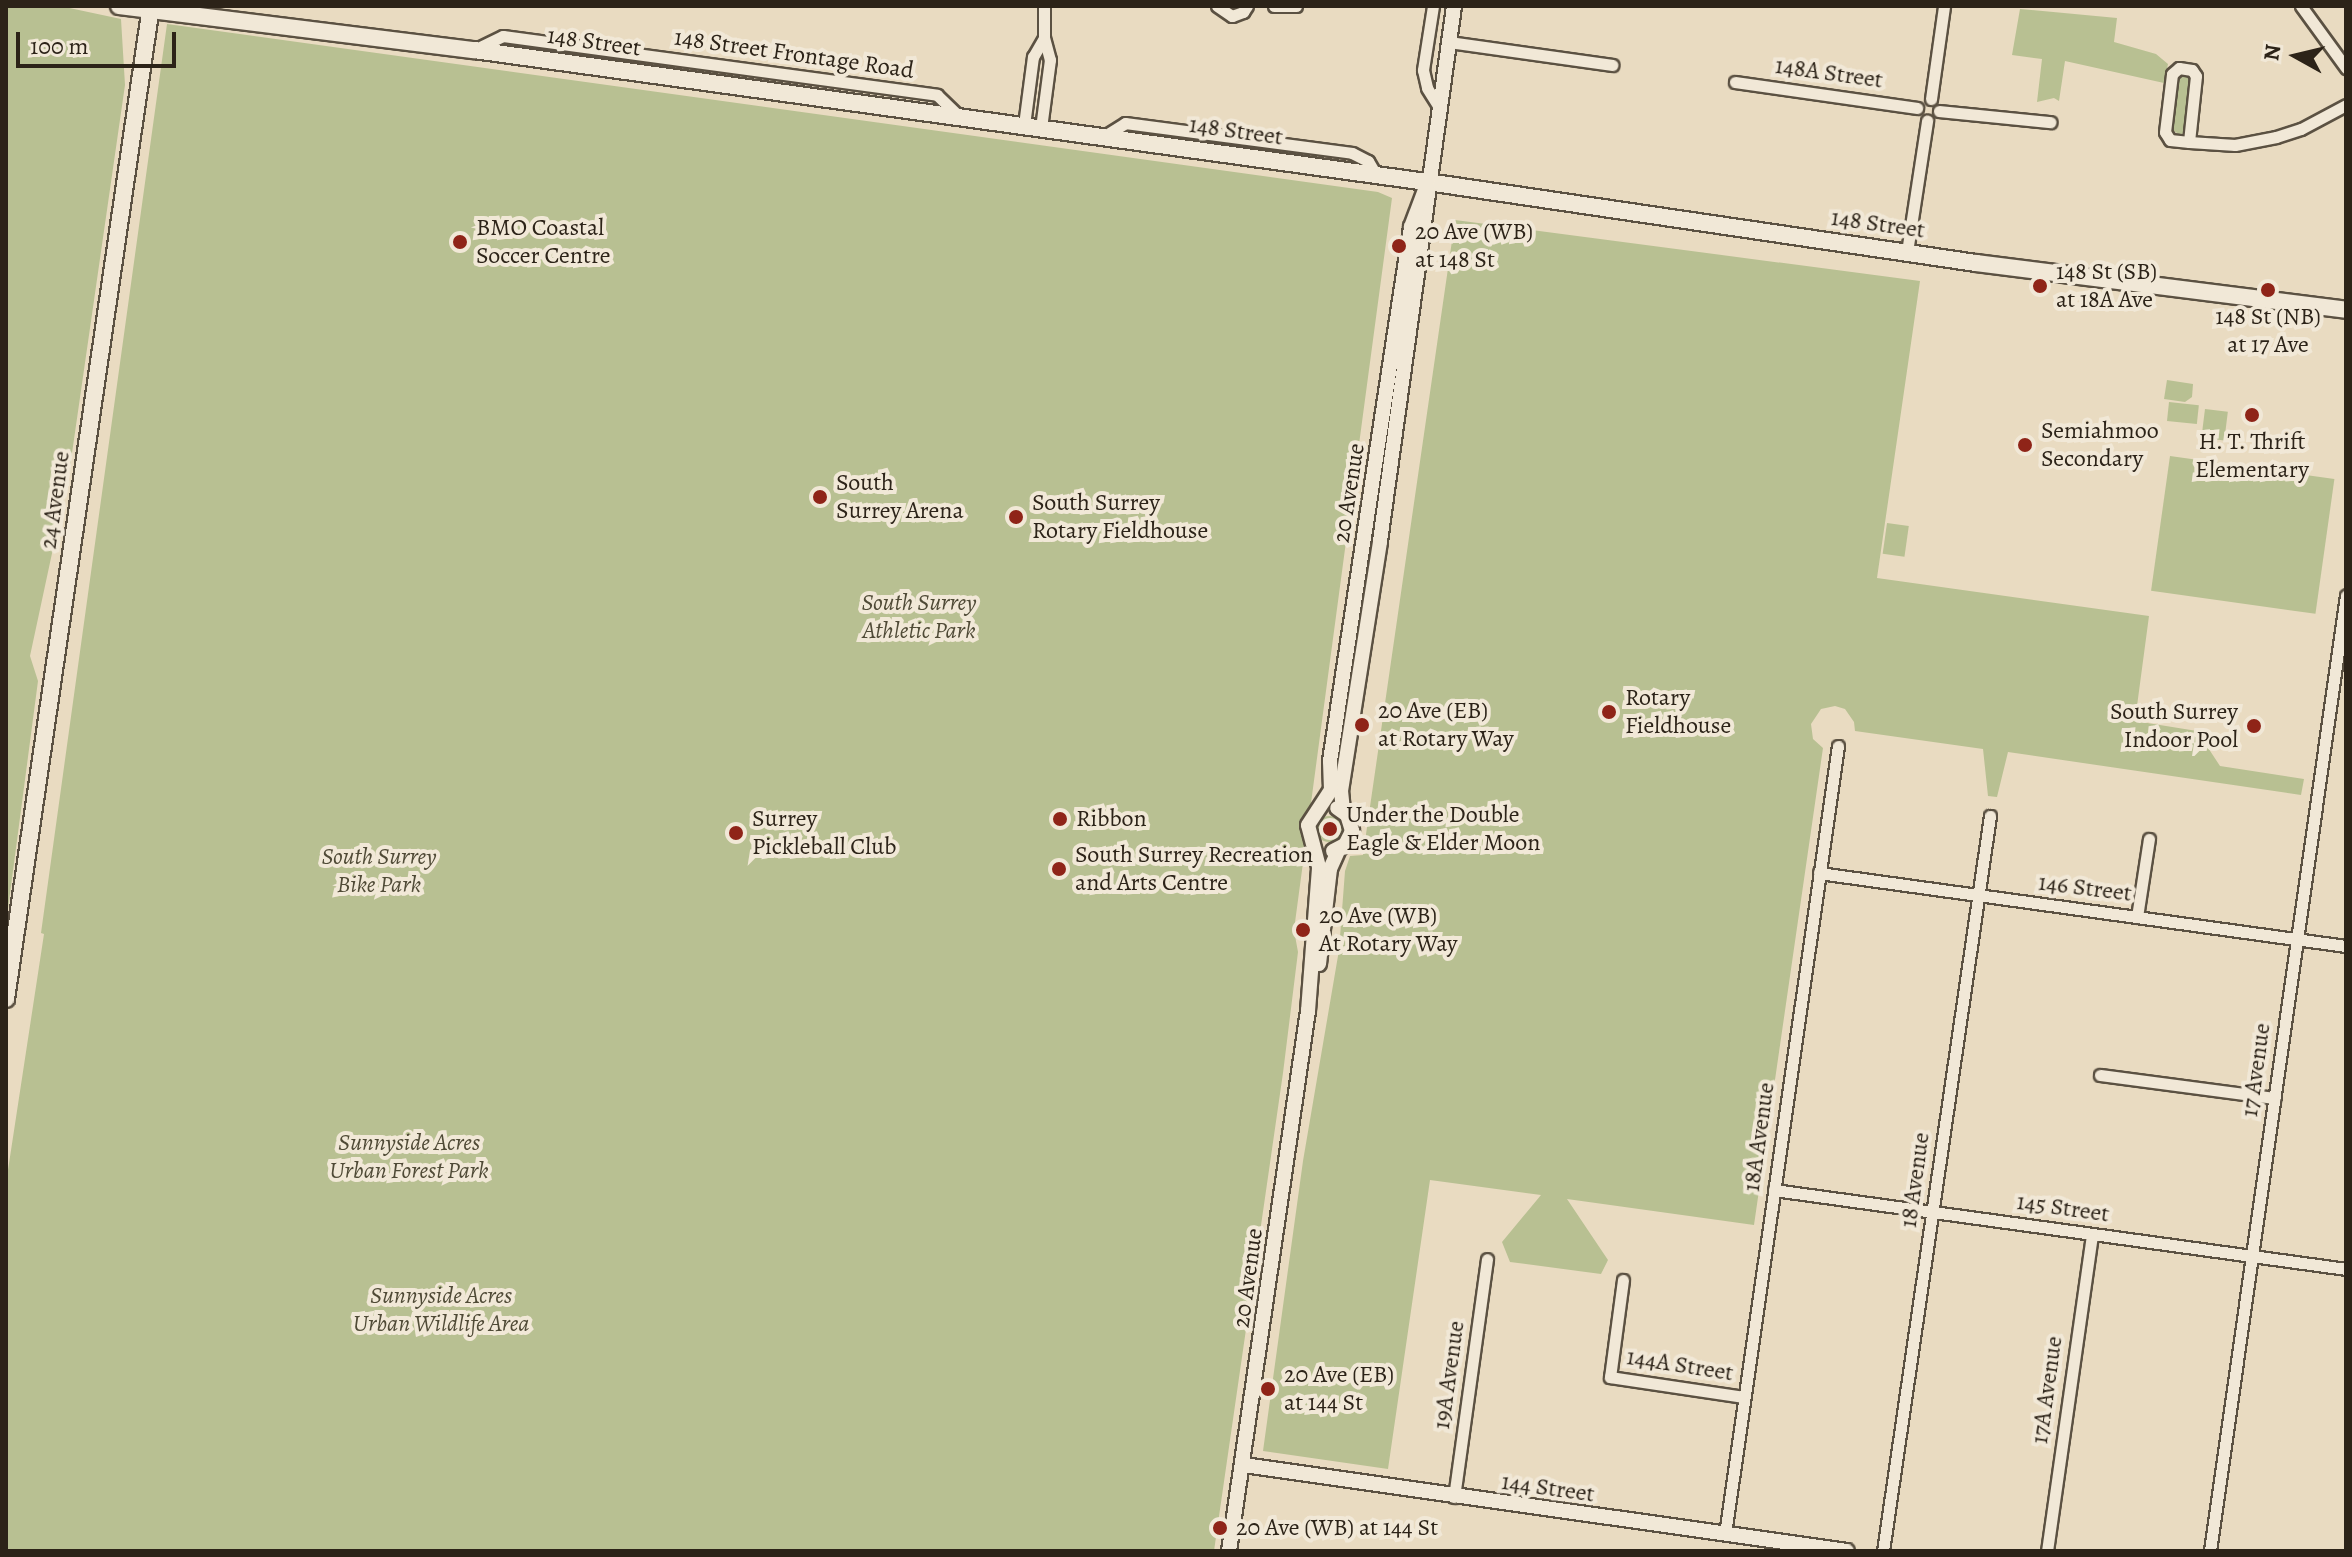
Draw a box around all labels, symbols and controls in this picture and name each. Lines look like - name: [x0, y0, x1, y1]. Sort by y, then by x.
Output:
- scale bar: [20, 16, 180, 66]
- north arrow: [2256, 16, 2336, 96]
- street label: 148 Street: [545, 21, 643, 63]
- street label: 148 Street Frontage Road: [672, 23, 916, 85]
- text: 100 m: [30, 30, 89, 62]
- text: N: [2256, 43, 2288, 63]
- street label: 148A Street: [1773, 51, 1885, 95]
- street label: 148 Street: [1187, 110, 1285, 152]
- street label: 148 Street: [1829, 203, 1927, 245]
- place label: BMO Coastal Soccer Centre: [476, 214, 611, 270]
- place label: 20 Ave (WB) at 148 St: [1415, 218, 1533, 274]
- marker: BMO Coastal Soccer Centre: [451, 233, 469, 251]
- marker: 20 Ave (WB) at 148 St: [1390, 237, 1408, 255]
- place label: 148 St (SB) at 18A Ave: [2056, 258, 2157, 314]
- marker: 148 St (SB) at 18A Ave: [2031, 277, 2049, 295]
- marker: 148 St (NB) at 17 Ave: [2259, 281, 2277, 299]
- place label: 148 St (NB) at 17 Ave: [2215, 303, 2321, 359]
- marker: H. T. Thrift Elementary: [2243, 406, 2261, 424]
- place label: Semiahmoo Secondary: [2041, 417, 2159, 473]
- place label: H. T. Thrift Elementary: [2195, 428, 2309, 484]
- marker: Semiahmoo Secondary: [2016, 436, 2034, 454]
- street label: 20 Avenue: [1327, 441, 1371, 545]
- street label: 24 Avenue: [34, 449, 76, 551]
- place label: South Surrey Arena: [836, 469, 964, 525]
- marker: South Surrey Arena: [811, 488, 829, 506]
- place label: South Surrey Rotary Fieldhouse: [1032, 489, 1208, 545]
- marker: South Surrey Rotary Fieldhouse: [1007, 508, 1025, 526]
- park label: South Surrey Athletic Park: [861, 589, 977, 645]
- place label: Rotary Fieldhouse: [1625, 684, 1731, 740]
- place label: 20 Ave (EB) at Rotary Way: [1378, 697, 1514, 753]
- place label: South Surrey Indoor Pool: [2110, 698, 2238, 754]
- marker: Rotary Fieldhouse: [1600, 703, 1618, 721]
- marker: 20 Ave (EB) at Rotary Way: [1353, 716, 1371, 734]
- marker: South Surrey Indoor Pool: [2245, 717, 2263, 735]
- place label: Under the Double Eagle & Elder Moon: [1346, 801, 1540, 857]
- place label: Surrey Pickleball Club: [752, 805, 896, 861]
- place label: Ribbon: [1076, 805, 1147, 833]
- marker: Ribbon: [1051, 810, 1069, 828]
- marker: Under the Double Eagle & Elder Moon: [1321, 820, 1339, 838]
- marker: Surrey Pickleball Club: [727, 824, 745, 842]
- place label: South Surrey Recreation and Arts Centre: [1075, 841, 1313, 897]
- park label: South Surrey Bike Park: [321, 843, 437, 899]
- marker: South Surrey Recreation and Arts Centre: [1050, 860, 1068, 878]
- street label: 146 Street: [2037, 868, 2133, 908]
- place label: 20 Ave (WB) At Rotary Way: [1319, 902, 1458, 958]
- marker: 20 Ave (WB) At Rotary Way: [1294, 921, 1312, 939]
- street label: 17 Avenue: [2235, 1021, 2277, 1119]
- street label: 18A Avenue: [1737, 1080, 1781, 1194]
- park label: Sunnyside Acres Urban Forest Park: [329, 1129, 489, 1185]
- street label: 18 Avenue: [1894, 1130, 1936, 1230]
- street label: 145 Street: [2015, 1187, 2111, 1229]
- street label: 20 Avenue: [1227, 1226, 1269, 1330]
- park label: Sunnyside Acres Urban Wildlife Area: [353, 1282, 529, 1338]
- street label: 19A Avenue: [1427, 1319, 1471, 1431]
- street label: 17A Avenue: [2025, 1334, 2069, 1446]
- street label: 144A Street: [1625, 1342, 1735, 1388]
- place label: 20 Ave (EB) at 144 St: [1284, 1361, 1394, 1417]
- marker: 20 Ave (EB) at 144 St: [1259, 1380, 1277, 1398]
- street label: 144 Street: [1500, 1467, 1596, 1509]
- place label: 20 Ave (WB) at 144 St: [1236, 1514, 1438, 1542]
- marker: 20 Ave (WB) at 144 St: [1211, 1519, 1229, 1537]

